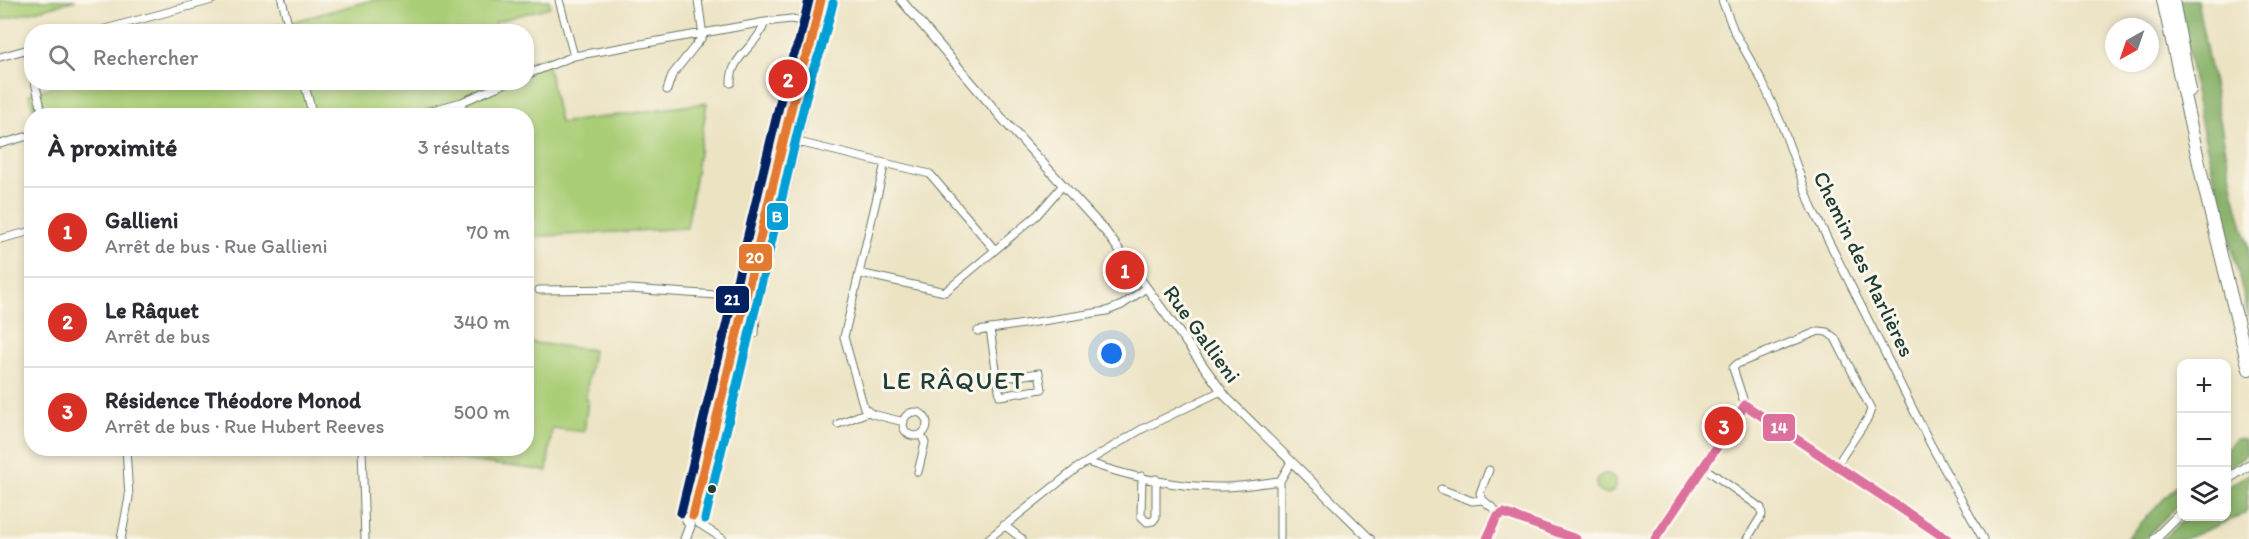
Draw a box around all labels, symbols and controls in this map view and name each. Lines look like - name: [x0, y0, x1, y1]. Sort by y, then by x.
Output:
- north arrow: [2105, 18, 2159, 72]
- search box: [24, 24, 534, 90]
- icon: search: [45, 41, 78, 74]
- text: Rechercher: [93, 44, 198, 71]
- pin: 2: [768, 56, 808, 101]
- text: À proximité: [48, 131, 177, 163]
- text: 3 résultats: [418, 135, 510, 159]
- street label: Chemin des Marlières: [1807, 167, 1921, 361]
- line badge: B: [766, 202, 789, 231]
- text: Gallieni: [105, 207, 178, 234]
- text: B: [772, 207, 783, 226]
- text: 1: [63, 220, 72, 244]
- text: 70 m: [466, 220, 510, 244]
- text: Arrêt de bus · Rue Gallieni: [105, 234, 328, 258]
- line badge: 20: [738, 243, 773, 272]
- text: 20: [746, 248, 764, 267]
- pin: 1: [1106, 248, 1144, 292]
- street label: Rue Gallieni: [1158, 280, 1246, 388]
- line badge: 21: [715, 285, 750, 314]
- text: 21: [724, 290, 740, 309]
- text: Le Râquet: [105, 297, 199, 324]
- text: 2: [62, 310, 73, 334]
- text: 340 m: [453, 310, 510, 334]
- text: Arrêt de bus: [105, 324, 210, 348]
- your location: [1097, 339, 1126, 368]
- map controls: [2177, 359, 2231, 521]
- button: +: [2177, 359, 2231, 413]
- district label: LE RÂQUET: [882, 364, 1026, 396]
- text: Résidence Théodore Monod: [105, 387, 361, 414]
- text: 3: [62, 400, 73, 424]
- text: 500 m: [454, 400, 510, 424]
- pin: 3: [1704, 404, 1744, 448]
- line badge: 14: [1762, 413, 1796, 442]
- button: −: [2177, 413, 2231, 467]
- text: Arrêt de bus · Rue Hubert Reeves: [105, 414, 384, 438]
- text: 14: [1770, 418, 1788, 437]
- button: layers: [2177, 467, 2231, 521]
- unlabelled marker: [706, 483, 718, 495]

